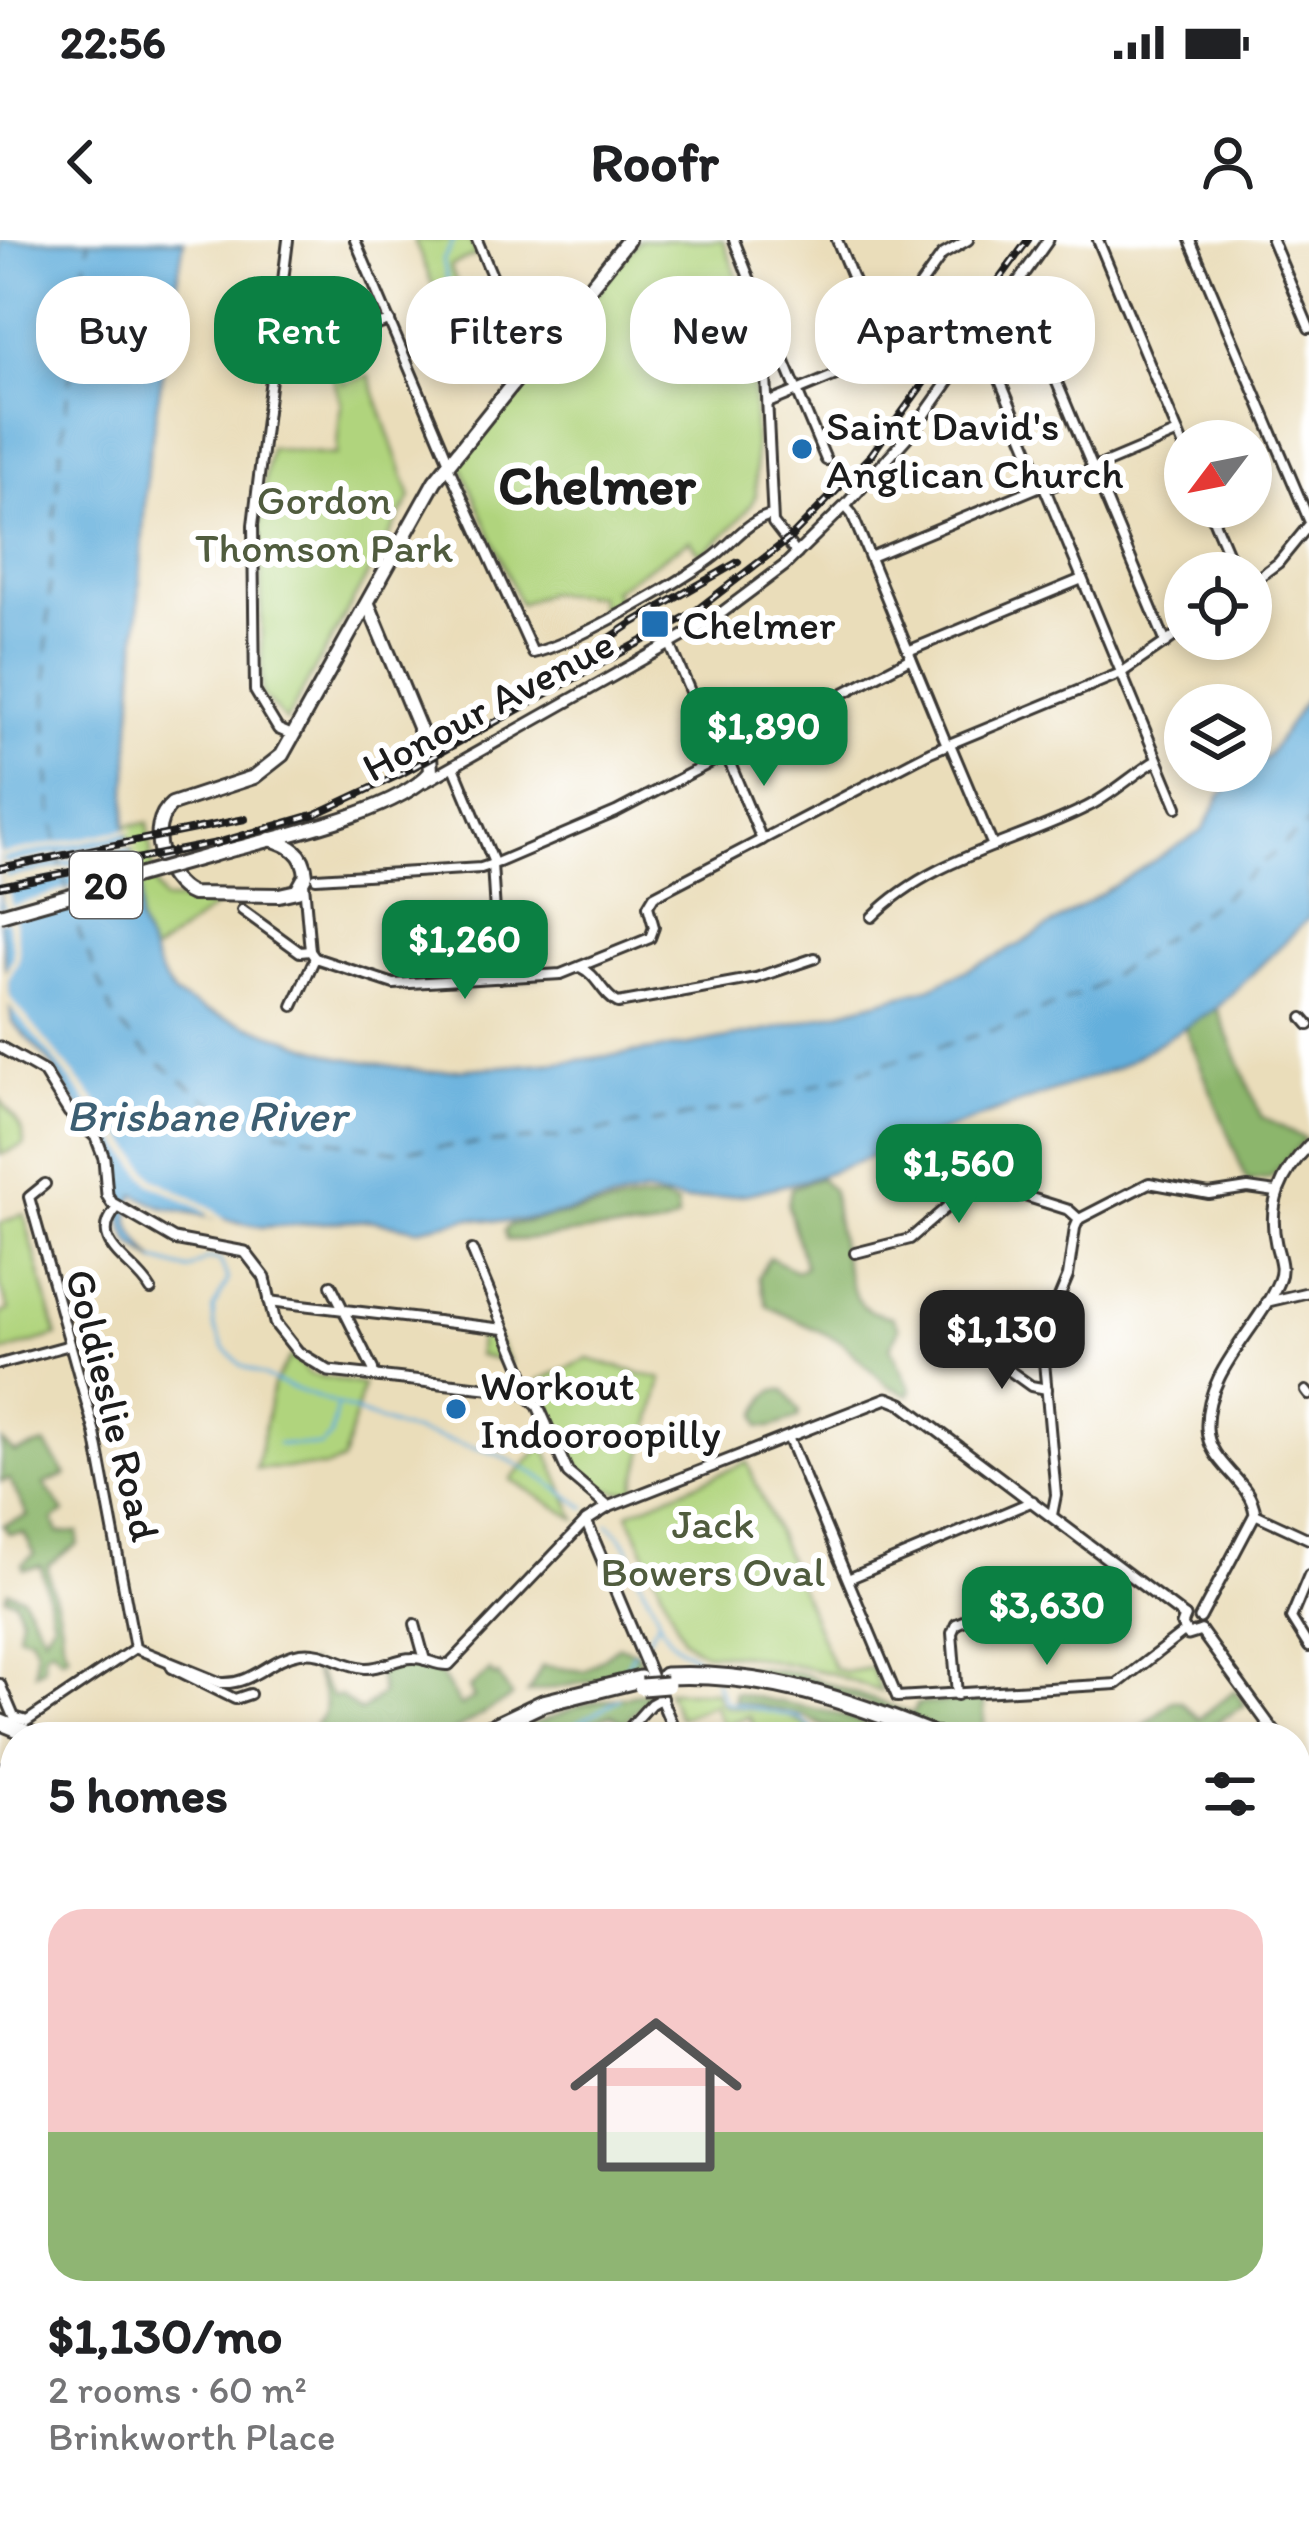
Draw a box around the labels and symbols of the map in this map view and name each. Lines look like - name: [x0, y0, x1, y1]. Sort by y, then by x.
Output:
- place label: Saint David's Anglican Church: [826, 400, 1124, 499]
- north arrow: [1164, 420, 1272, 528]
- marker: Saint David's Anglican Church: [789, 436, 815, 462]
- district label: Chelmer: [498, 453, 696, 518]
- park label: Gordon Thomson Park: [195, 474, 453, 573]
- place label: Chelmer: [682, 599, 836, 650]
- marker: Chelmer: [639, 608, 671, 640]
- street label: Honour Avenue: [353, 617, 623, 793]
- pin: $1,890: [666, 687, 862, 789]
- road number: 20: [70, 852, 142, 918]
- pin: $1,260: [367, 900, 563, 1002]
- water label: Brisbane River: [66, 1088, 351, 1142]
- pin: $1,560: [861, 1124, 1057, 1226]
- street label: Goldieslie Road: [55, 1264, 171, 1546]
- pin: $1,130: [904, 1290, 1100, 1392]
- place label: Workout Indooroopilly: [480, 1360, 721, 1459]
- marker: Workout Indooroopilly: [443, 1396, 469, 1422]
- park label: Jack Bowers Oval: [601, 1498, 826, 1597]
- pin: $3,630: [949, 1566, 1145, 1668]

